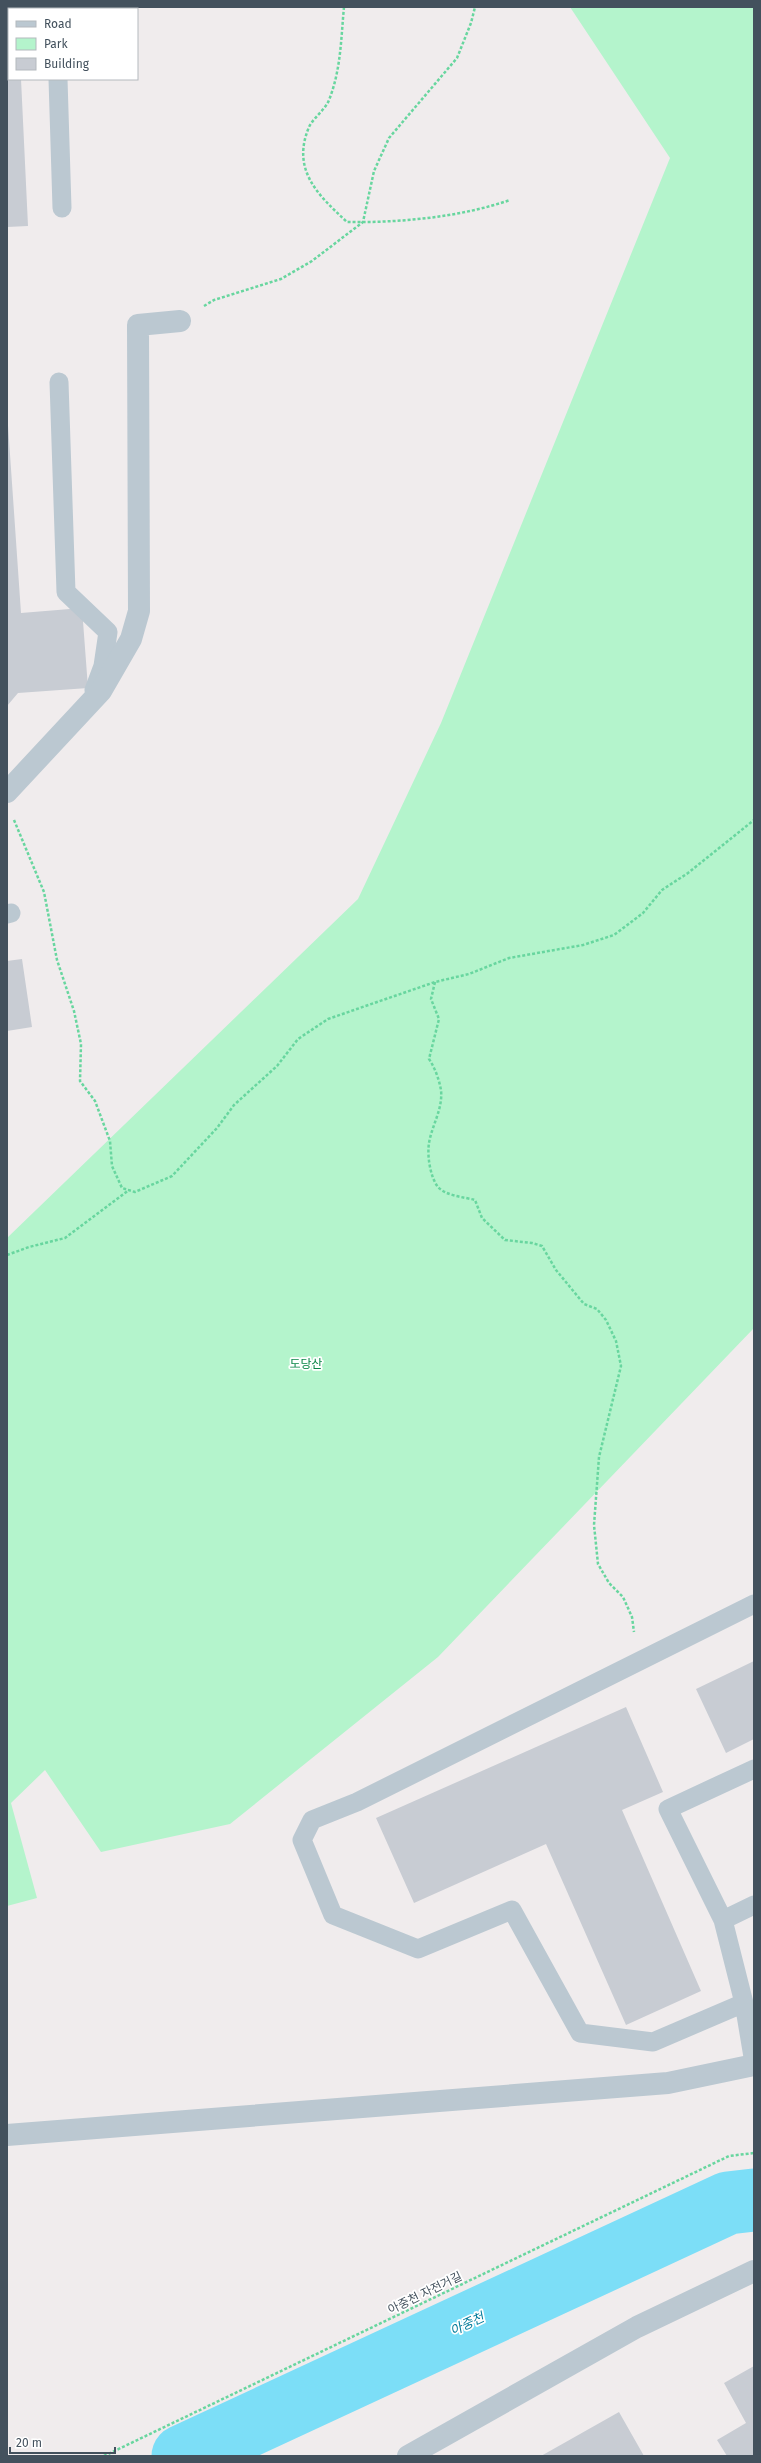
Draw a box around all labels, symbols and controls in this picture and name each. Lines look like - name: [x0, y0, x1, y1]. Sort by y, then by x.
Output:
- legend: [8, 8, 138, 80]
- text: Road: [44, 17, 72, 31]
- text: Park: [44, 37, 68, 51]
- text: Building: [44, 57, 90, 71]
- park label: 도당산: [289, 1357, 323, 1371]
- street label: 아중천 자전거길: [386, 2269, 464, 2317]
- water label: 아중천: [448, 2309, 487, 2338]
- scale bar: [10, 2429, 115, 2455]
- text: 20 m: [16, 2436, 42, 2450]

